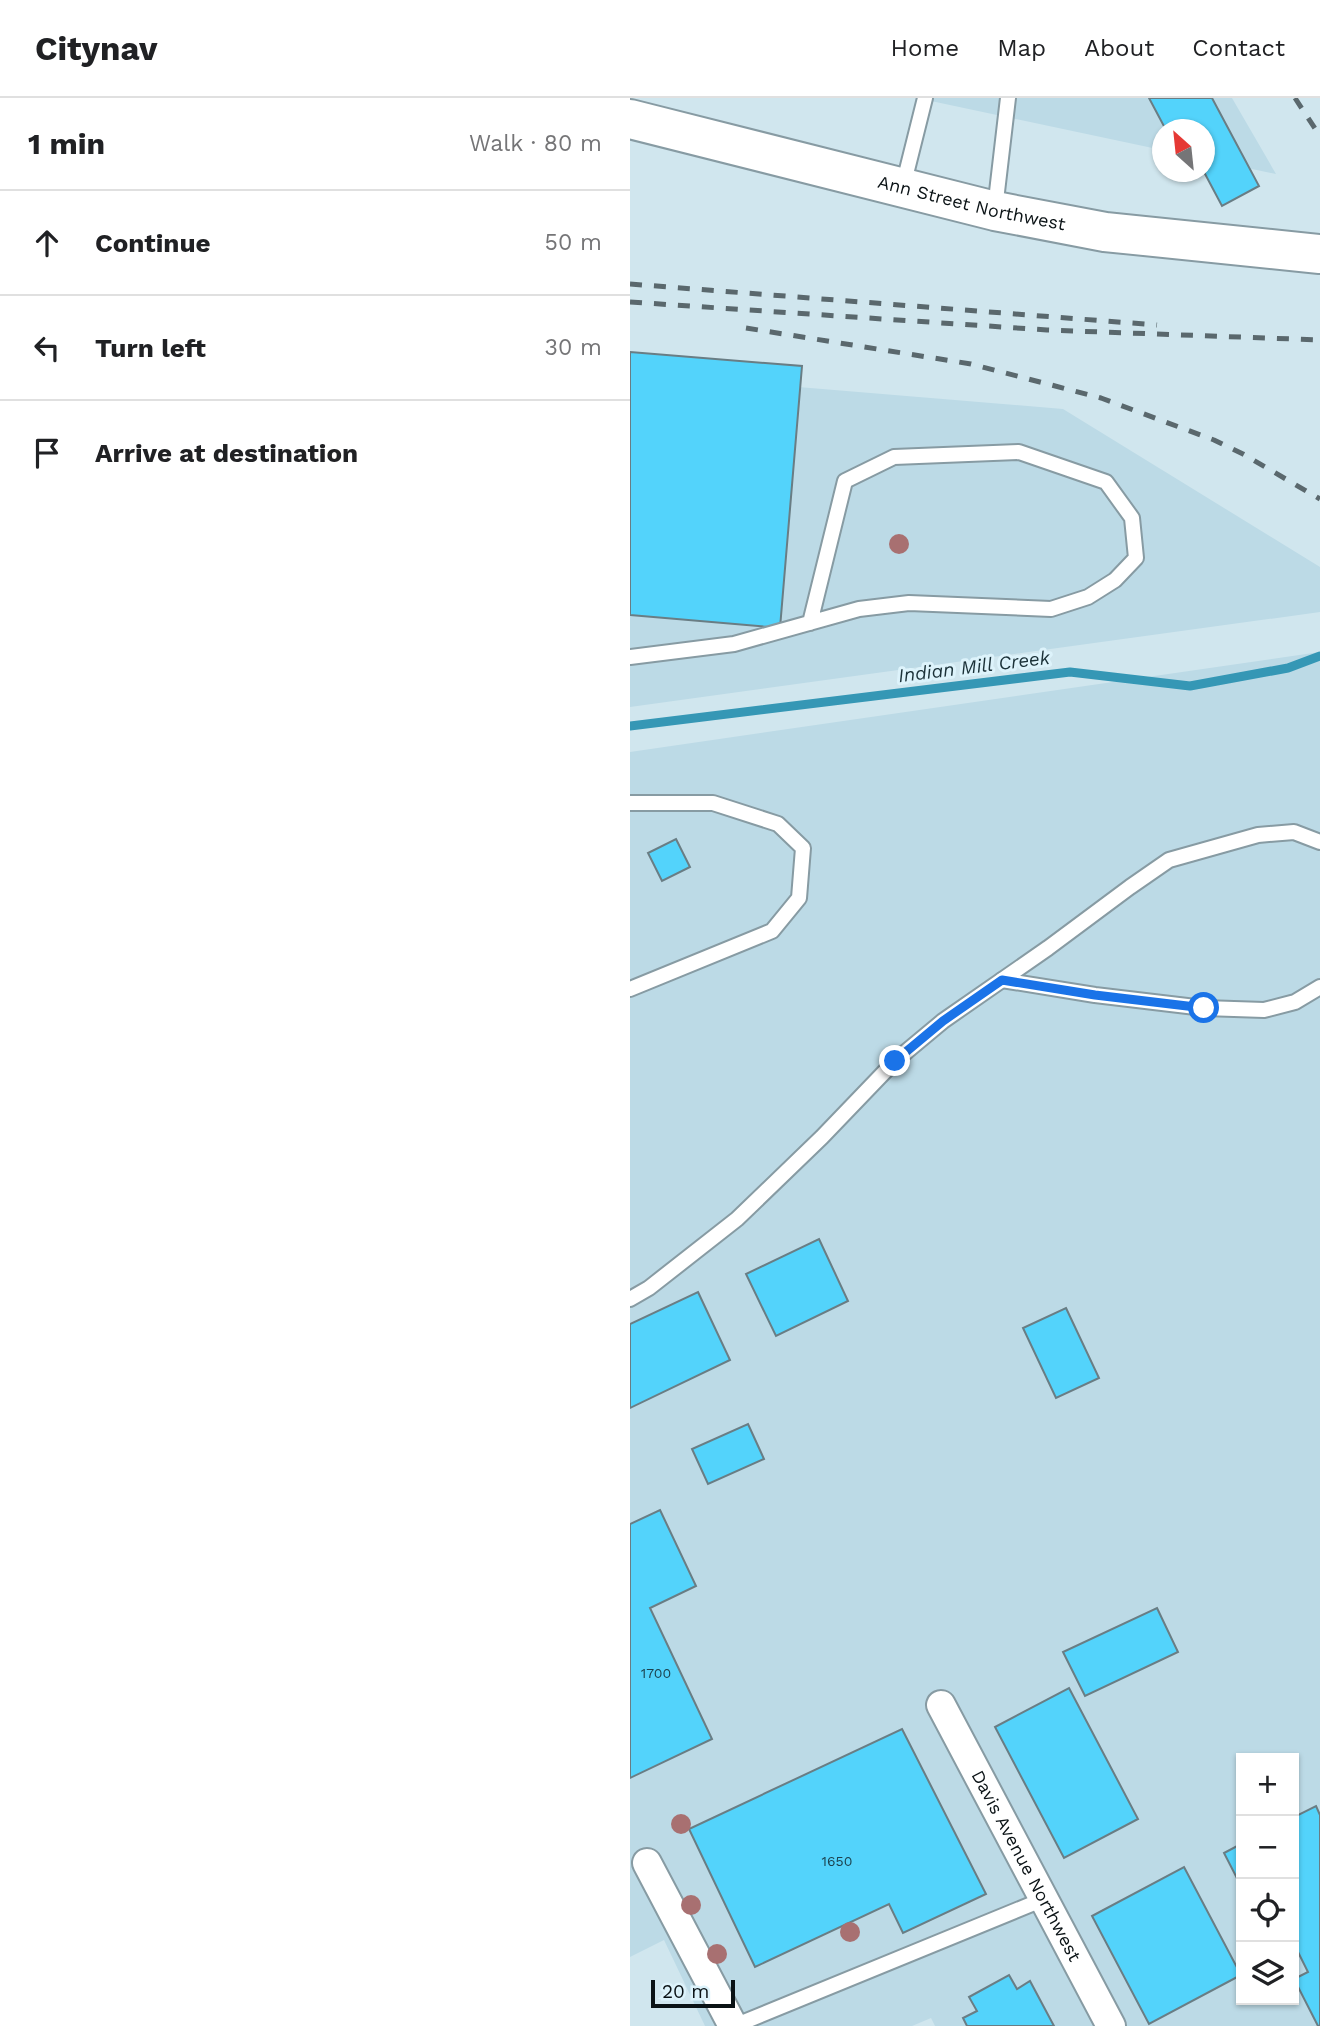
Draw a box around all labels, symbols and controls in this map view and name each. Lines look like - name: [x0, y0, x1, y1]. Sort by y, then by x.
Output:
- text: Citynav: [35, 29, 157, 68]
- text: Home: [891, 34, 959, 62]
- text: Map: [997, 34, 1046, 62]
- text: About: [1084, 34, 1154, 62]
- text: Contact: [1192, 34, 1285, 62]
- north arrow: [1152, 119, 1215, 182]
- text: 1 min: [28, 126, 105, 161]
- text: Walk · 80 m: [469, 130, 602, 157]
- street label: Ann Street Northwest: [876, 171, 1068, 234]
- icon: ahead: [28, 224, 66, 262]
- text: Continue: [95, 228, 211, 258]
- text: 50 m: [545, 229, 602, 256]
- icon: left: [28, 329, 66, 367]
- text: Turn left: [95, 333, 206, 363]
- text: 30 m: [545, 334, 602, 361]
- icon: arrive: [28, 434, 66, 472]
- text: Arrive at destination: [95, 438, 358, 468]
- water label: Indian Mill Creek: [897, 646, 1052, 687]
- route start: [1188, 992, 1219, 1023]
- route end: [879, 1045, 910, 1076]
- house number: 1700: [641, 1665, 671, 1681]
- map controls: [1236, 1753, 1299, 2005]
- button: +: [1236, 1753, 1299, 1816]
- street label: Davis Avenue Northwest: [967, 1766, 1086, 1965]
- button: −: [1236, 1816, 1299, 1879]
- house number: 1650: [822, 1853, 852, 1869]
- button: locate: [1236, 1879, 1299, 1942]
- button: layers: [1236, 1942, 1299, 2005]
- scale bar: [651, 1977, 735, 2009]
- text: 20 m: [662, 1980, 709, 2003]

